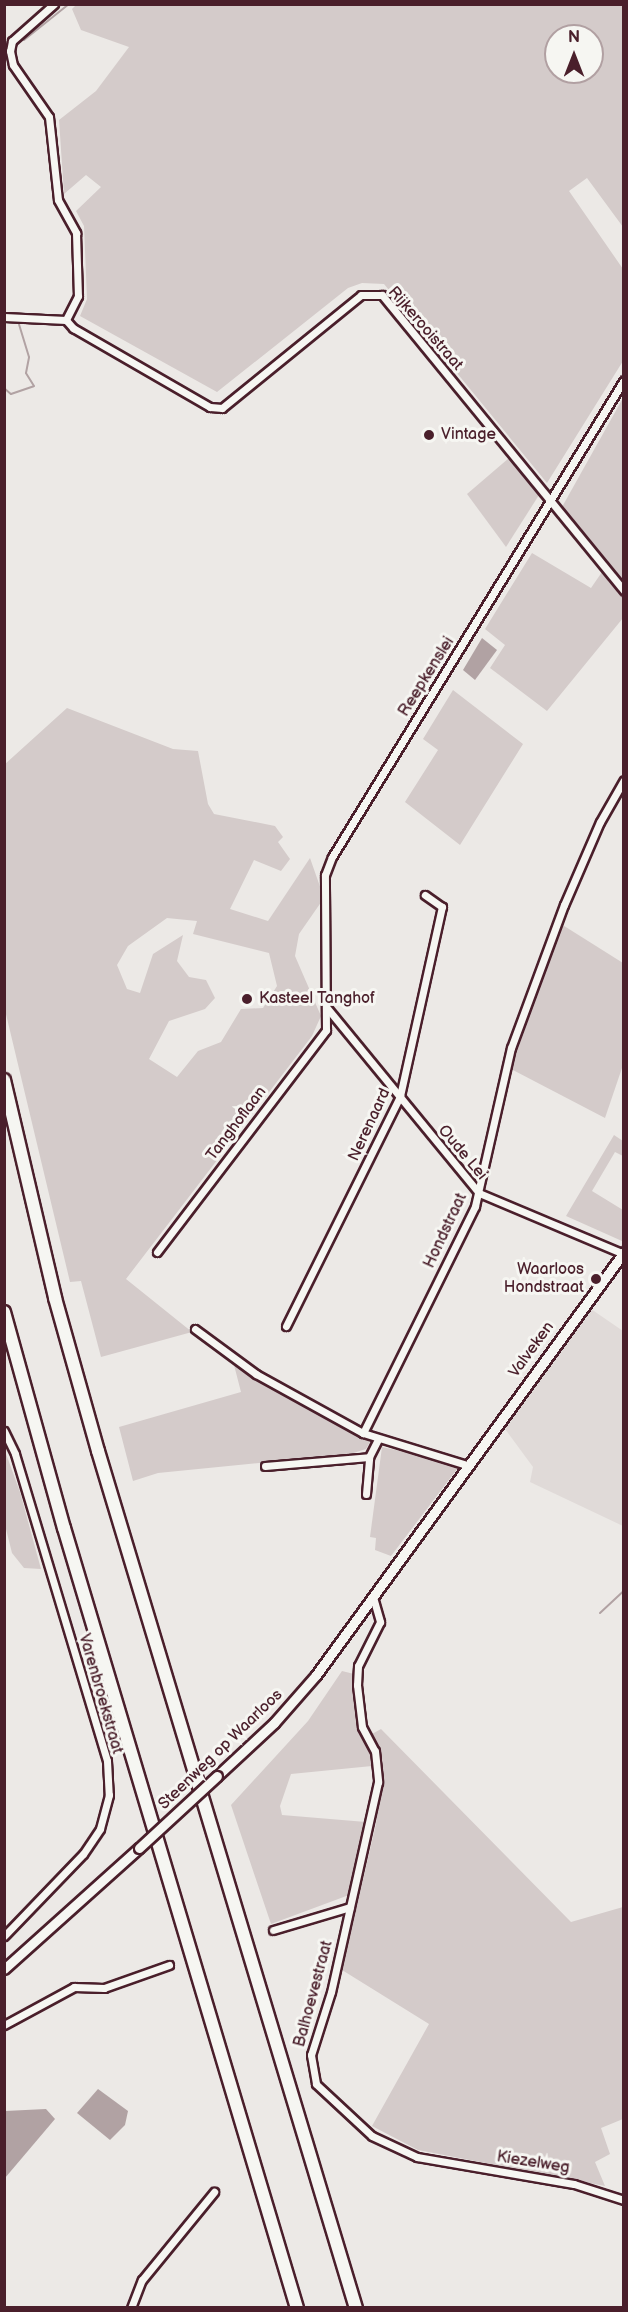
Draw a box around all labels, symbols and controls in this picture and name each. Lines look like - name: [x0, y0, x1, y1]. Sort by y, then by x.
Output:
- north arrow: [544, 24, 604, 84]
- text: N: [568, 28, 580, 47]
- street label: Rijkerooistraat: [383, 283, 467, 375]
- place label: Vintage: [441, 425, 496, 445]
- marker: Vintage: [422, 428, 436, 442]
- street label: Reepkenslei: [395, 634, 459, 720]
- place label: Kasteel Tanghof: [259, 989, 375, 1009]
- marker: Kasteel Tanghof: [240, 992, 254, 1006]
- street label: Tanghoflaan: [203, 1083, 271, 1165]
- street label: Nerenaard: [345, 1085, 395, 1165]
- street label: Oude Lei: [433, 1122, 491, 1184]
- street label: Hondstraat: [420, 1191, 472, 1271]
- place label: Waarloos Hondstraat: [504, 1260, 584, 1298]
- marker: Waarloos Hondstraat: [589, 1272, 603, 1286]
- street label: Valveken: [505, 1318, 559, 1382]
- street label: Varenbroekstraat: [74, 1632, 126, 1756]
- street label: Steenweg op Waarloos: [155, 1686, 287, 1814]
- street label: Balhoevestraat: [291, 1939, 337, 2049]
- street label: Kiezelweg: [495, 2148, 571, 2178]

